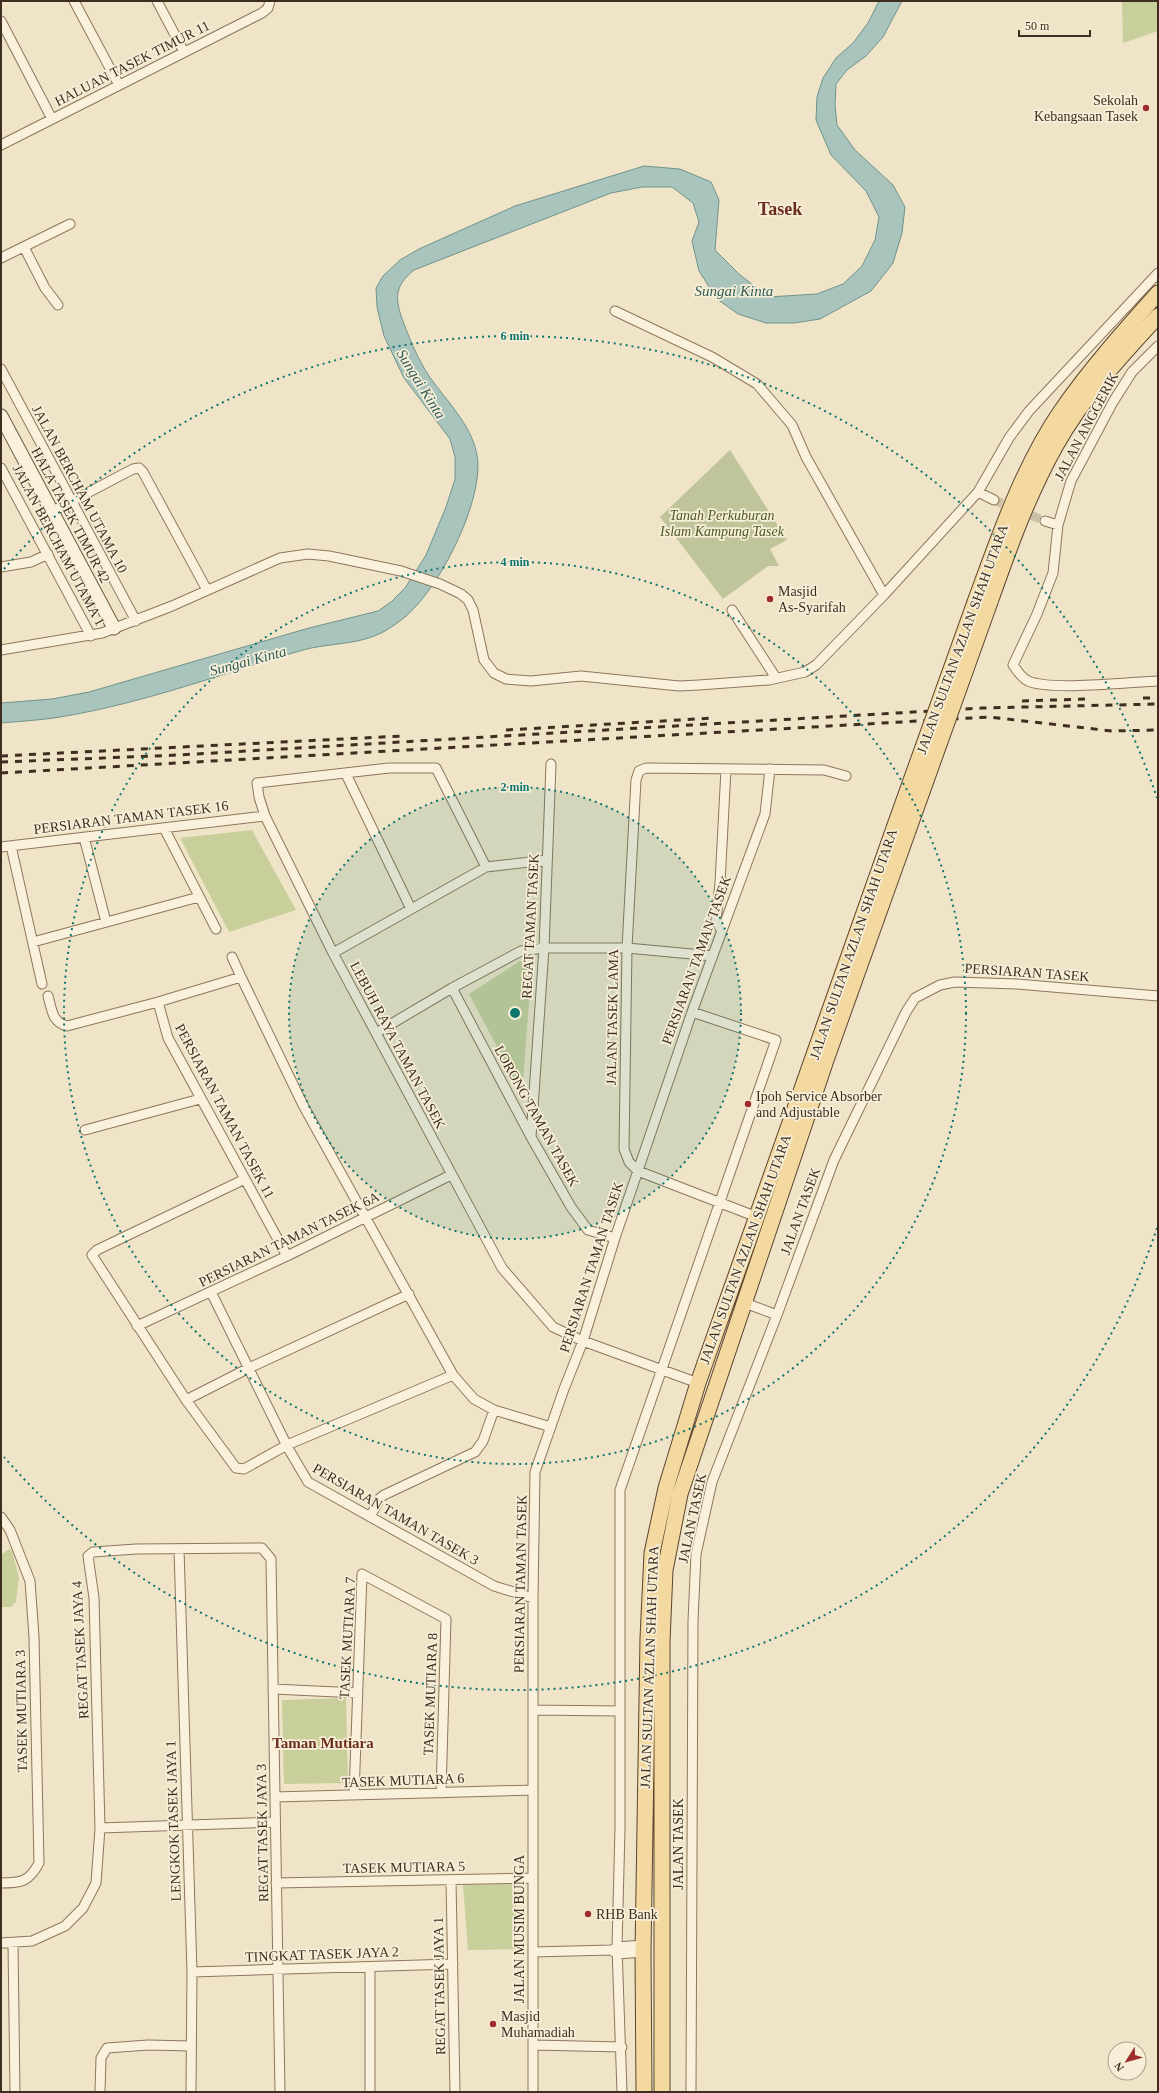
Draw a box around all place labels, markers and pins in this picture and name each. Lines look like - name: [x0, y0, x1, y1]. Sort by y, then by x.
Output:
- place label: Sekolah Kebangsaan Tasek: [1034, 93, 1138, 124]
- marker: Sekolah Kebangsaan Tasek: [1141, 103, 1151, 113]
- place label: Masjid As-Syarifah: [778, 584, 846, 615]
- marker: Masjid As-Syarifah: [765, 594, 775, 604]
- centre of rings: [508, 1006, 522, 1020]
- place label: Ipoh Service Absorber and Adjustable: [756, 1089, 882, 1120]
- marker: Ipoh Service Absorber and Adjustable: [743, 1099, 753, 1109]
- place label: RHB Bank: [596, 1907, 658, 1922]
- marker: RHB Bank: [583, 1909, 593, 1919]
- place label: Masjid Muhamadiah: [501, 2009, 575, 2040]
- marker: Masjid Muhamadiah: [488, 2019, 498, 2029]

